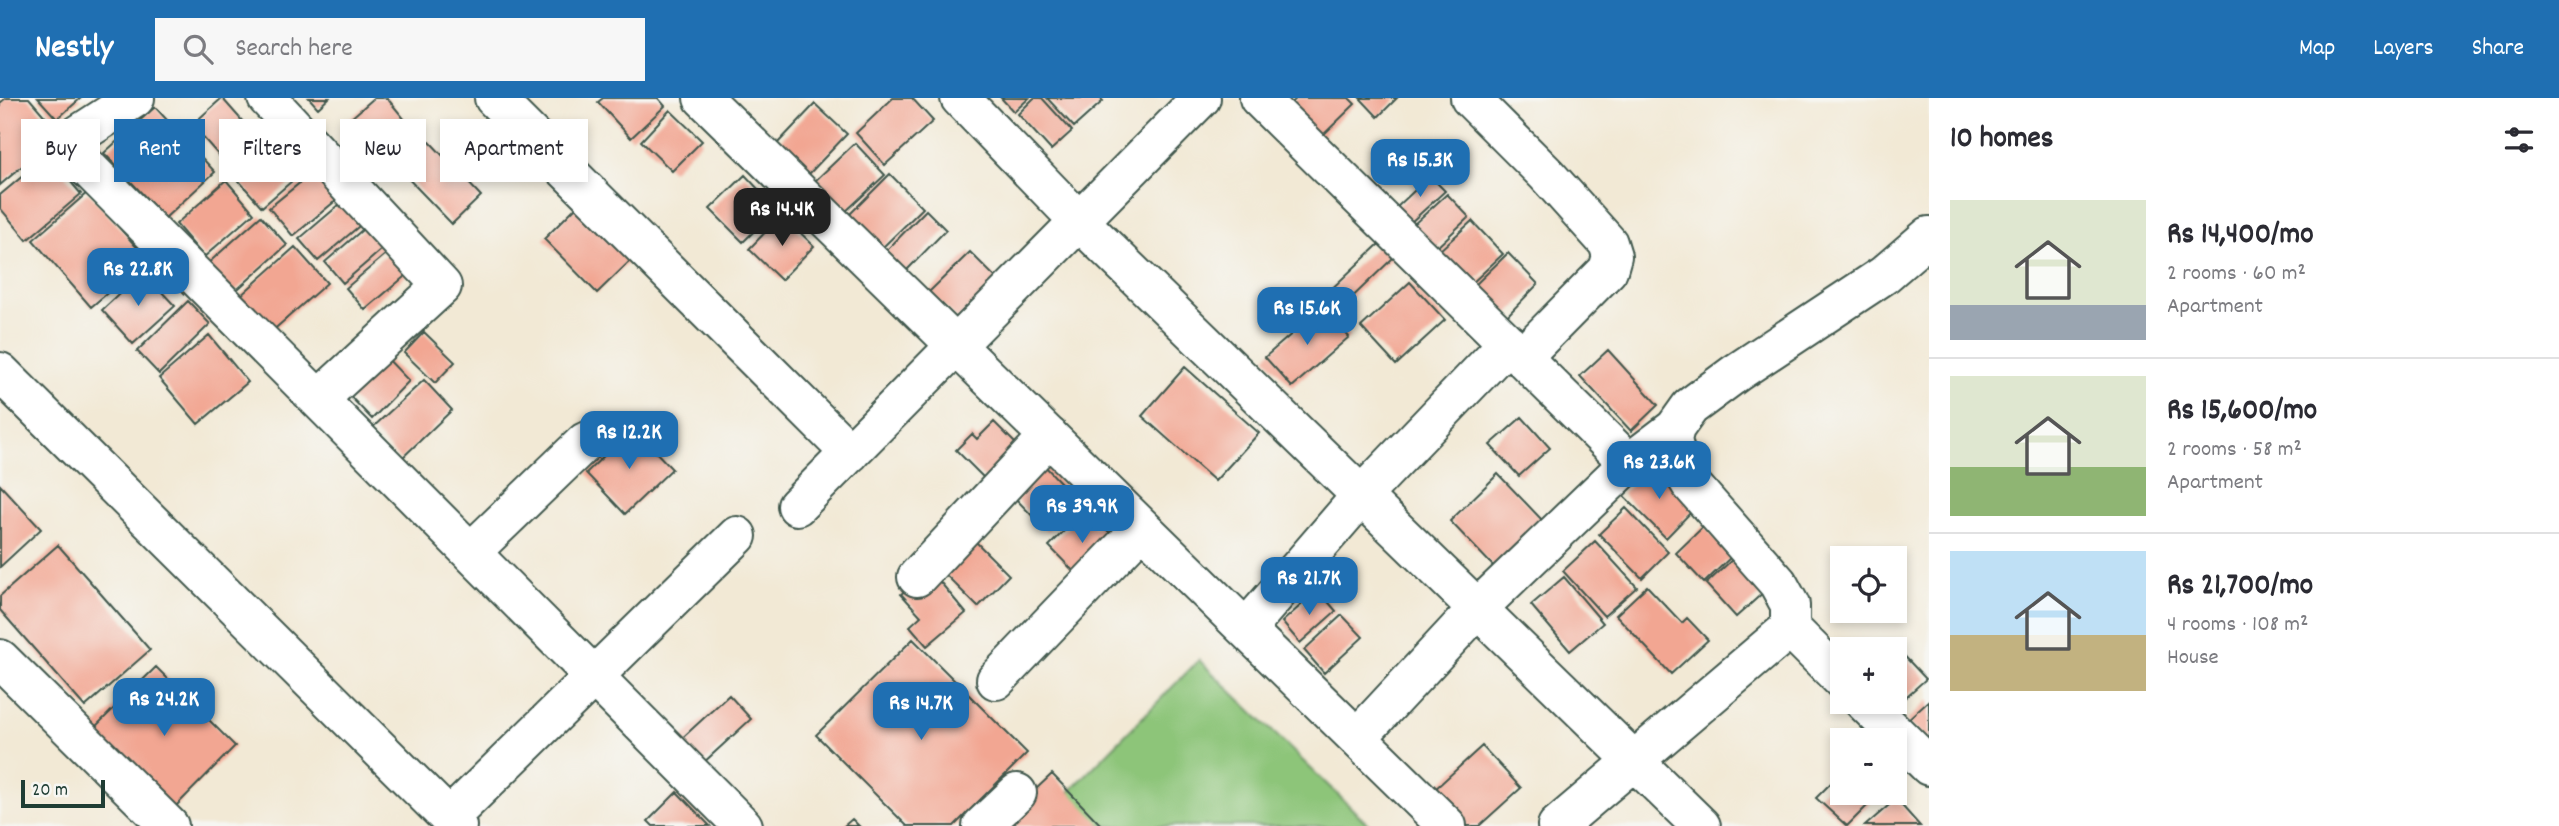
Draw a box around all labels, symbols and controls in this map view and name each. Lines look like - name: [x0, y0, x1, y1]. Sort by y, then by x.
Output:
- search box: [155, 18, 645, 81]
- text: Nestly: [35, 26, 113, 73]
- icon: search: [179, 30, 217, 68]
- text: Search here: [235, 31, 353, 68]
- text: Map: [2299, 32, 2335, 66]
- text: Layers: [2373, 32, 2434, 66]
- text: Share: [2472, 32, 2524, 66]
- chip: Buy: [21, 119, 100, 182]
- chip: Rent: [114, 119, 205, 182]
- chip: Filters: [219, 119, 326, 182]
- chip: New: [340, 119, 426, 182]
- chip: Apartment: [440, 119, 588, 182]
- text: 10 homes: [1950, 119, 2053, 162]
- icon: filters: [2500, 121, 2538, 159]
- pin: Rs 15.3K: [1348, 140, 1492, 199]
- text: Rs 15.3K: [1387, 145, 1453, 178]
- pin: Rs 14.4K: [710, 188, 854, 248]
- text: Rs 14.4K: [750, 194, 814, 227]
- text: Rs 14,400/mo: [2167, 215, 2314, 258]
- icon: home: [2006, 228, 2090, 312]
- pin: Rs 22.8K: [66, 248, 210, 308]
- text: Rs 22.8K: [103, 254, 173, 287]
- text: 2 rooms · 60 m²: [2167, 258, 2306, 291]
- pin: Rs 15.6K: [1235, 288, 1379, 347]
- text: Apartment: [2167, 291, 2263, 324]
- text: Rs 15.6K: [1273, 293, 1341, 326]
- text: Rs 15,600/mo: [2167, 391, 2317, 434]
- icon: home: [2006, 404, 2090, 488]
- pin: Rs 12.2K: [557, 412, 701, 471]
- text: Rs 12.2K: [596, 417, 662, 450]
- text: 2 rooms · 58 m²: [2167, 434, 2302, 467]
- pin: Rs 23.6K: [1587, 442, 1731, 501]
- text: Rs 23.6K: [1623, 447, 1695, 480]
- text: Apartment: [2167, 467, 2263, 500]
- pin: Rs 39.9K: [1010, 486, 1154, 545]
- text: Rs 39.9K: [1046, 491, 1118, 524]
- map controls: [1830, 546, 1907, 805]
- button: locate: [1830, 546, 1907, 623]
- pin: Rs 21.7K: [1237, 558, 1381, 617]
- text: Rs 21.7K: [1277, 563, 1341, 596]
- text: Rs 21,700/mo: [2167, 566, 2313, 609]
- icon: home: [2006, 579, 2090, 663]
- text: 4 rooms · 108 m²: [2167, 609, 2308, 642]
- button: +: [1830, 637, 1907, 714]
- text: House: [2167, 642, 2219, 675]
- pin: Rs 24.2K: [92, 678, 236, 738]
- pin: Rs 14.7K: [849, 682, 993, 742]
- text: Rs 24.2K: [129, 684, 199, 717]
- text: Rs 14.7K: [889, 688, 953, 721]
- button: −: [1830, 728, 1907, 805]
- scale bar: [21, 777, 105, 809]
- text: 20 m: [32, 778, 68, 805]

